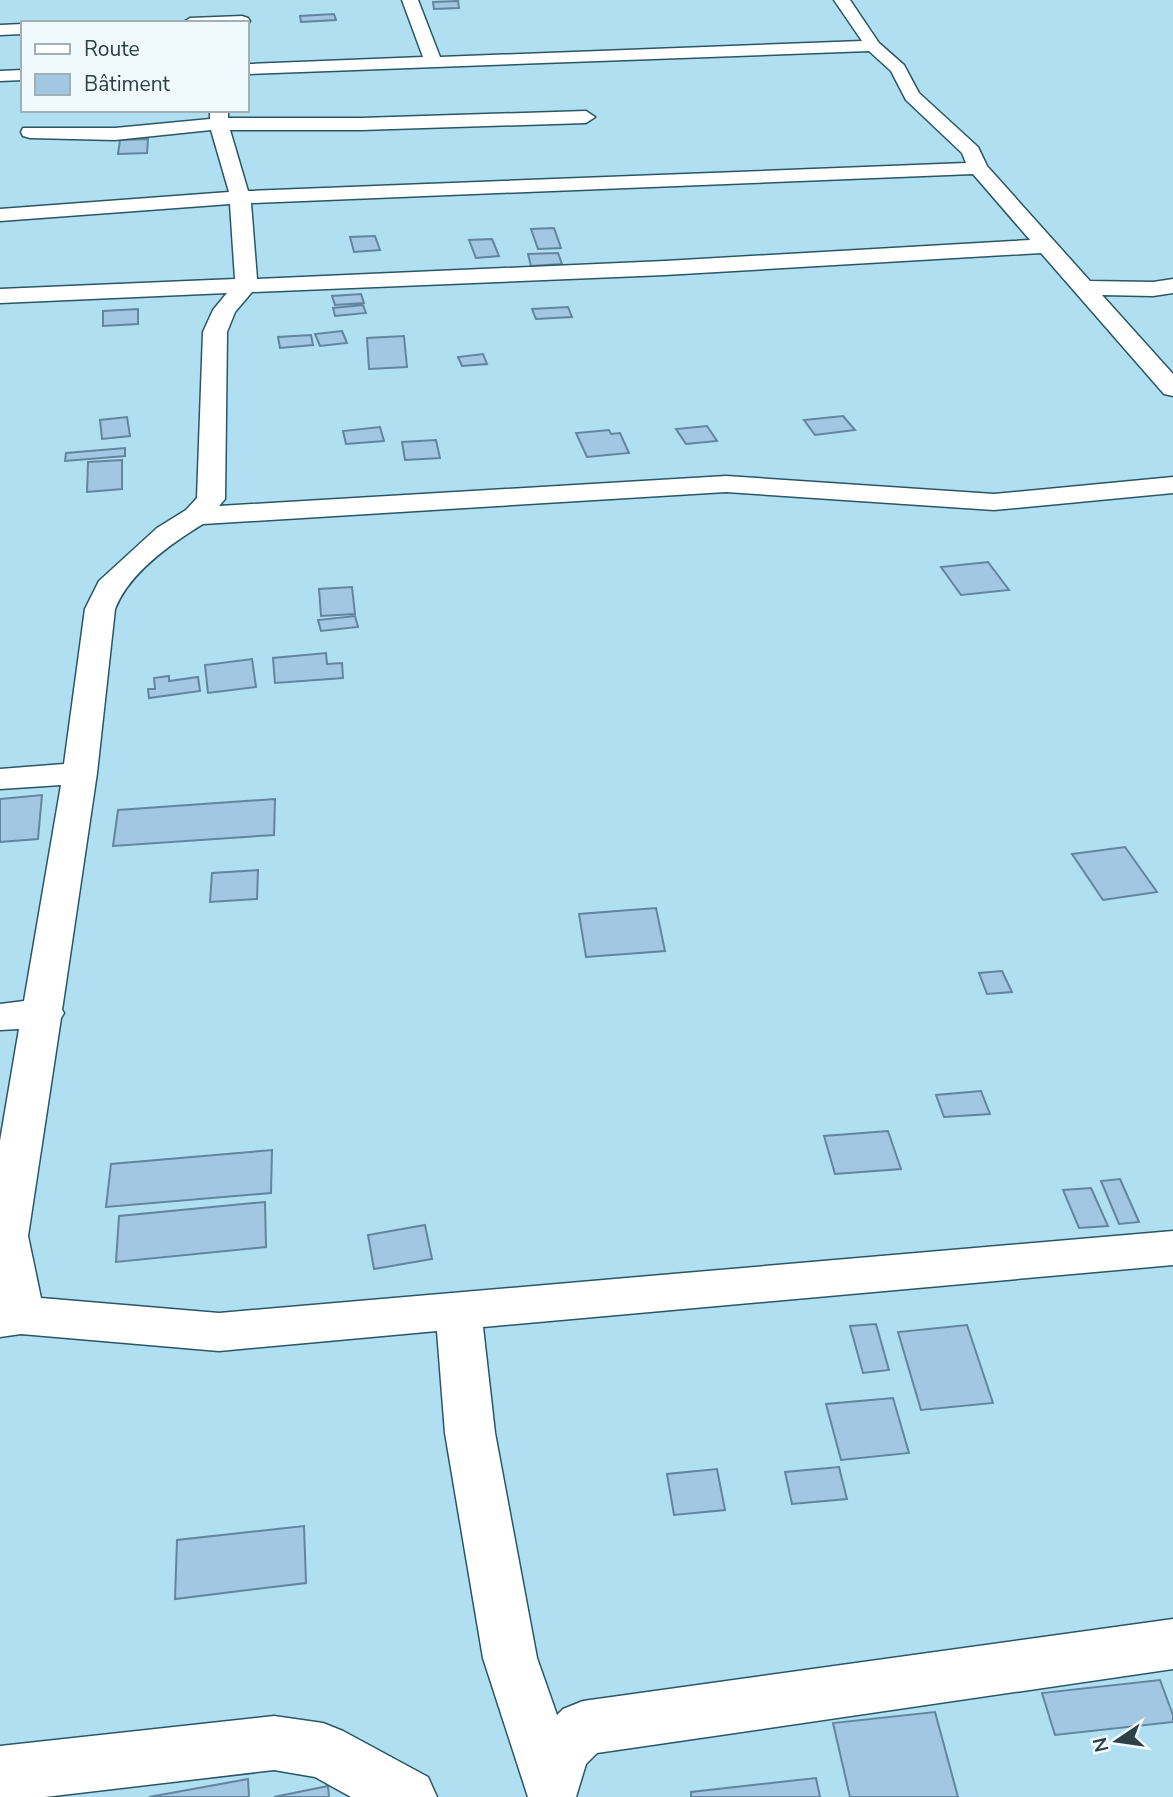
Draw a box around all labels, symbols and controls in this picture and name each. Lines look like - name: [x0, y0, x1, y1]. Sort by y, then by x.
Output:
- legend: [21, 21, 248, 112]
- text: Route: [84, 35, 140, 63]
- text: Bâtiment: [84, 70, 171, 98]
- north arrow: [1082, 1706, 1152, 1776]
- text: N: [1087, 1735, 1116, 1754]

